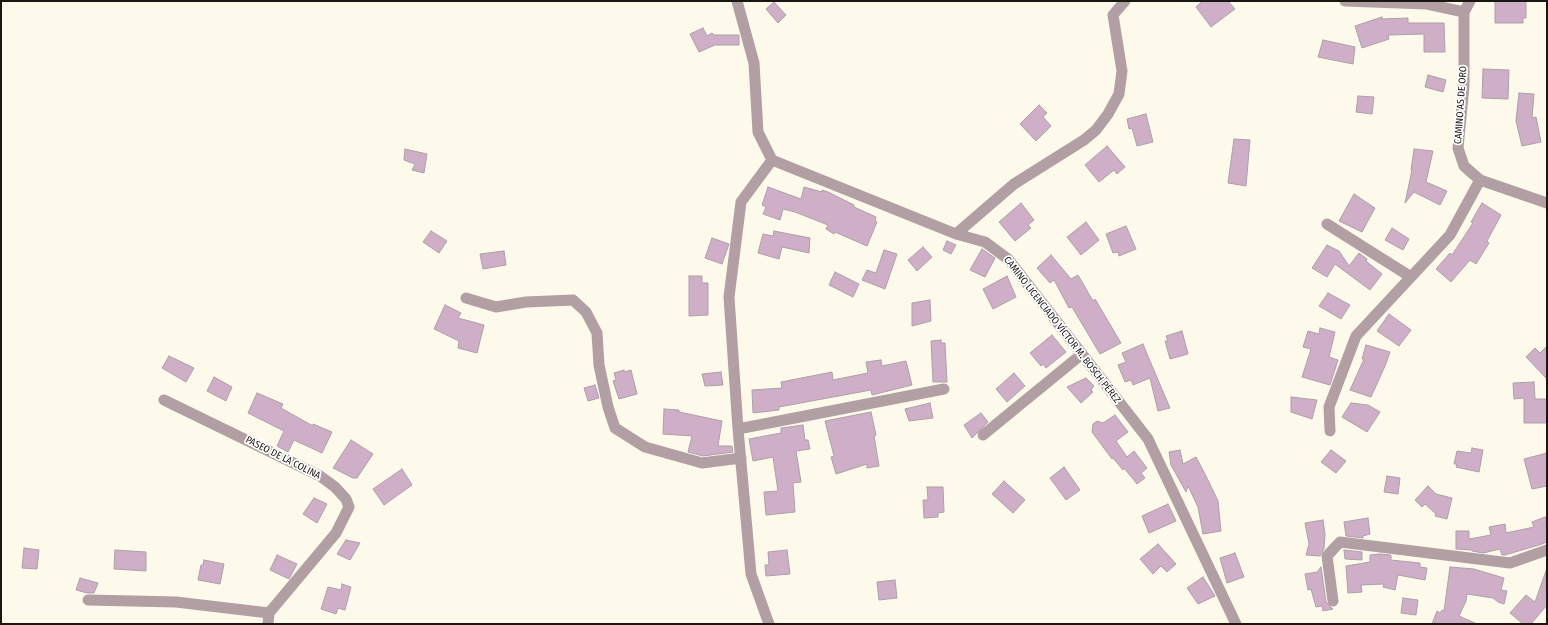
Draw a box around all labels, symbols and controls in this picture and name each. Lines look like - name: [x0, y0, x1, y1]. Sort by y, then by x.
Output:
- street label: CAMINO AS DE ORO: [1452, 66, 1470, 144]
- street label: CAMINO LICENCIADO VÍCTOR M. BOSCH PÉREZ: [1001, 254, 1123, 406]
- street label: PASEO DE LA COLINA: [244, 434, 322, 482]

